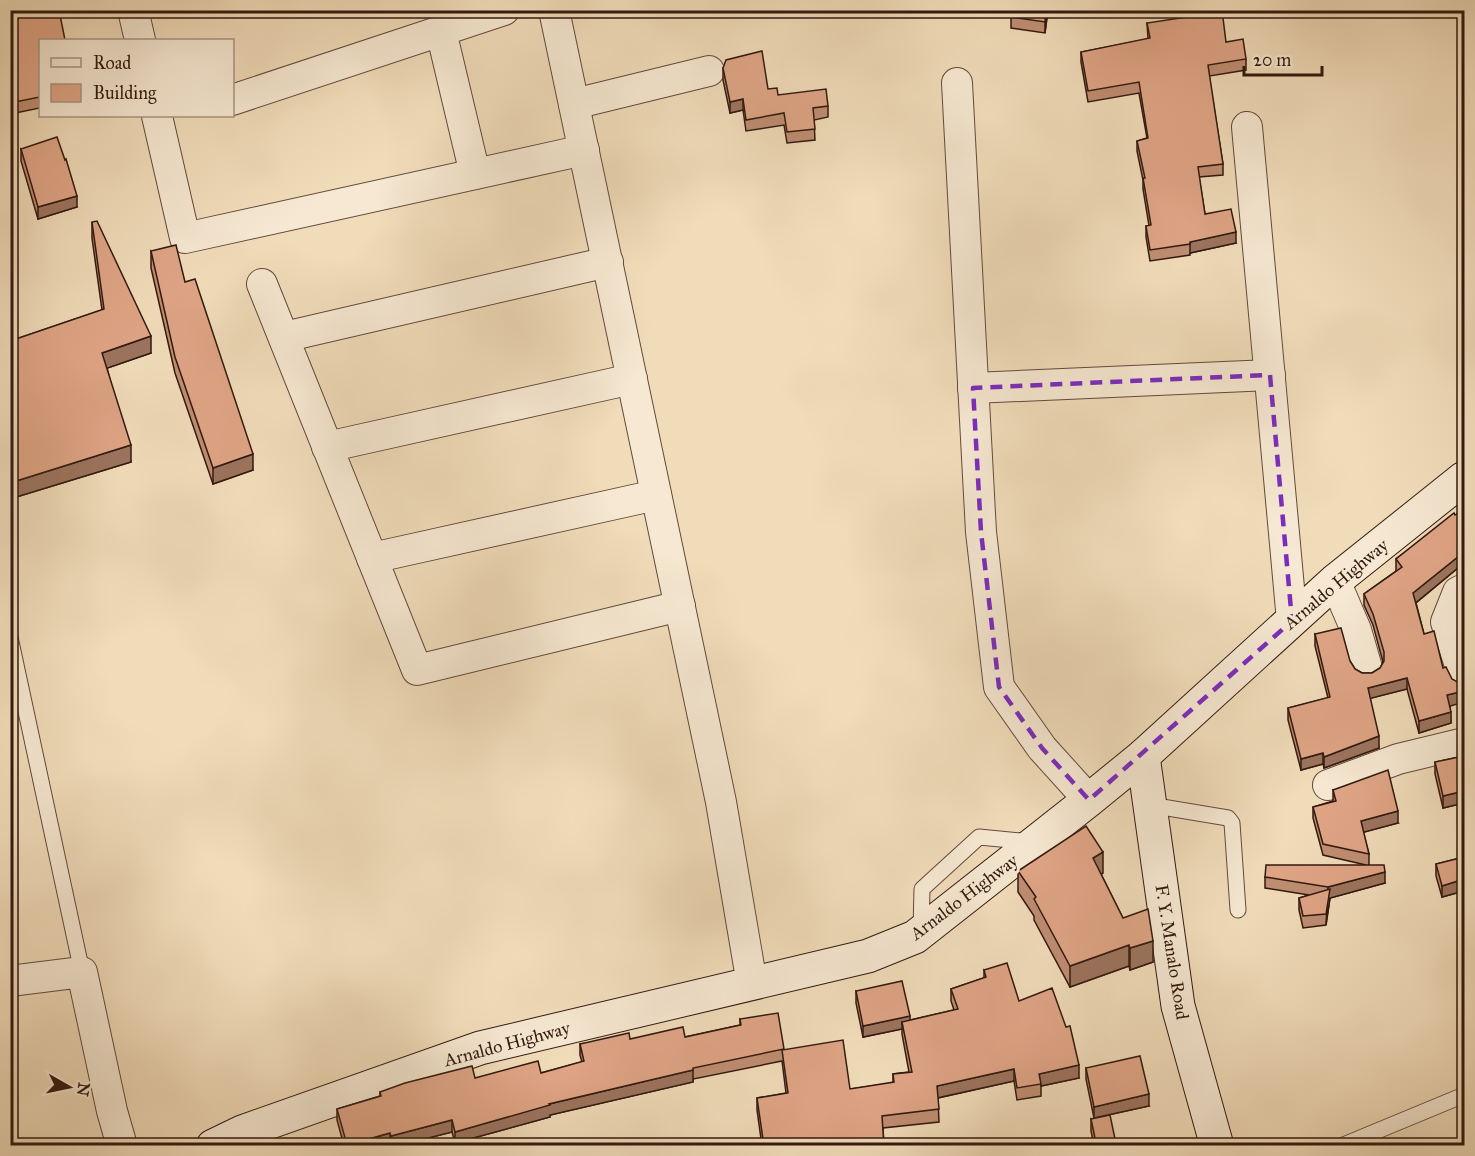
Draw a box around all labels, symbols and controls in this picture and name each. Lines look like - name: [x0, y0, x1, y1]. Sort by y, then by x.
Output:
- legend: [39, 39, 234, 117]
- scale bar: [1244, 39, 1322, 77]
- text: 20 m: [1253, 49, 1291, 71]
- text: Road: [93, 52, 131, 74]
- text: Building: [93, 82, 157, 105]
- street label: Arnaldo Highway: [1279, 534, 1394, 635]
- street label: Arnaldo Highway: [905, 849, 1023, 946]
- street label: F. Y. Manalo Road: [1150, 883, 1194, 1021]
- street label: Arnaldo Highway: [441, 1016, 573, 1073]
- north arrow: [39, 1057, 99, 1117]
- text: N: [73, 1081, 94, 1098]

